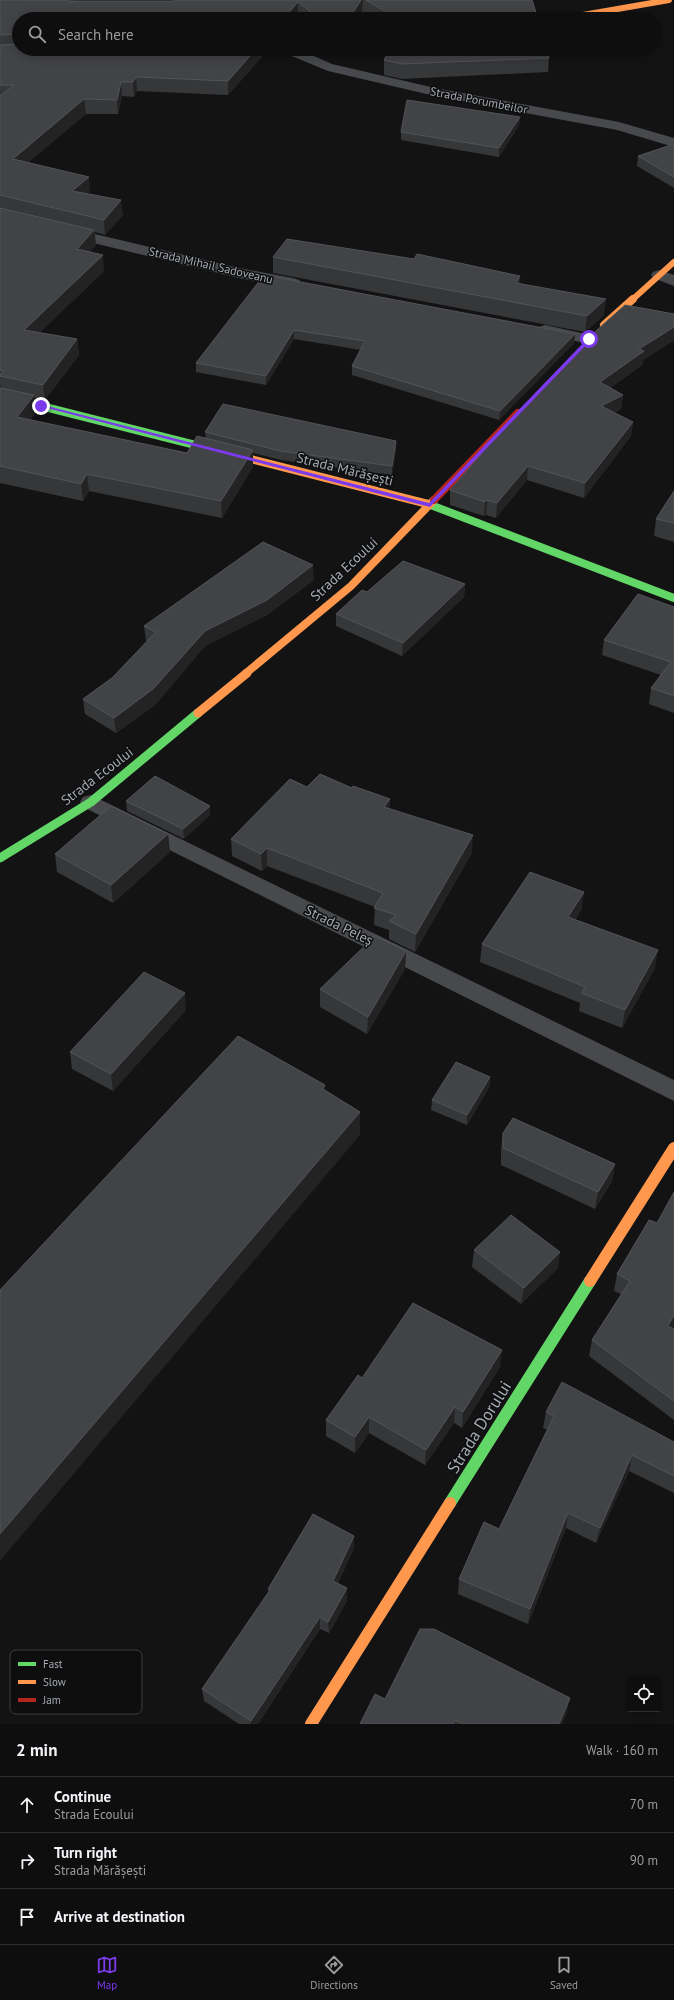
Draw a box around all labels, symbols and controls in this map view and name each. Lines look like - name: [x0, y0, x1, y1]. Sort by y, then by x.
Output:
- search box: [12, 12, 662, 56]
- icon: search: [26, 23, 48, 45]
- text: Search here: [58, 25, 134, 44]
- street label: Strada Porumbeilor: [429, 83, 529, 117]
- street label: Strada Mihail Sadoveanu: [147, 243, 275, 287]
- route start: [580, 330, 598, 348]
- route end: [32, 397, 50, 415]
- street label: Strada Mărășești: [295, 448, 395, 490]
- street label: Strada Ecoului: [306, 533, 382, 605]
- street label: Strada Ecoului: [57, 743, 137, 809]
- street label: Strada Peleș: [302, 901, 376, 949]
- street label: Strada Dorului: [442, 1377, 516, 1477]
- legend: [10, 1650, 142, 1714]
- text: Fast: [43, 1657, 63, 1671]
- text: Slow: [43, 1675, 66, 1689]
- map controls: [626, 1676, 662, 1712]
- button: locate: [626, 1676, 662, 1712]
- text: Jam: [42, 1693, 61, 1707]
- text: 2 min: [16, 1739, 57, 1761]
- text: Walk · 160 m: [586, 1742, 658, 1759]
- text: Continue: [54, 1787, 111, 1806]
- icon: ahead: [16, 1794, 38, 1816]
- text: 70 m: [630, 1796, 658, 1813]
- text: Strada Ecoului: [54, 1806, 134, 1823]
- text: Turn right: [54, 1843, 117, 1862]
- icon: right: [16, 1850, 38, 1872]
- text: 90 m: [630, 1852, 658, 1869]
- text: Strada Mărășești: [54, 1862, 146, 1879]
- icon: arrive: [16, 1906, 38, 1928]
- text: Arrive at destination: [54, 1907, 185, 1926]
- tab: Map: [96, 1954, 118, 1992]
- tab: Directions: [310, 1954, 358, 1992]
- tab: Saved: [550, 1954, 578, 1992]

